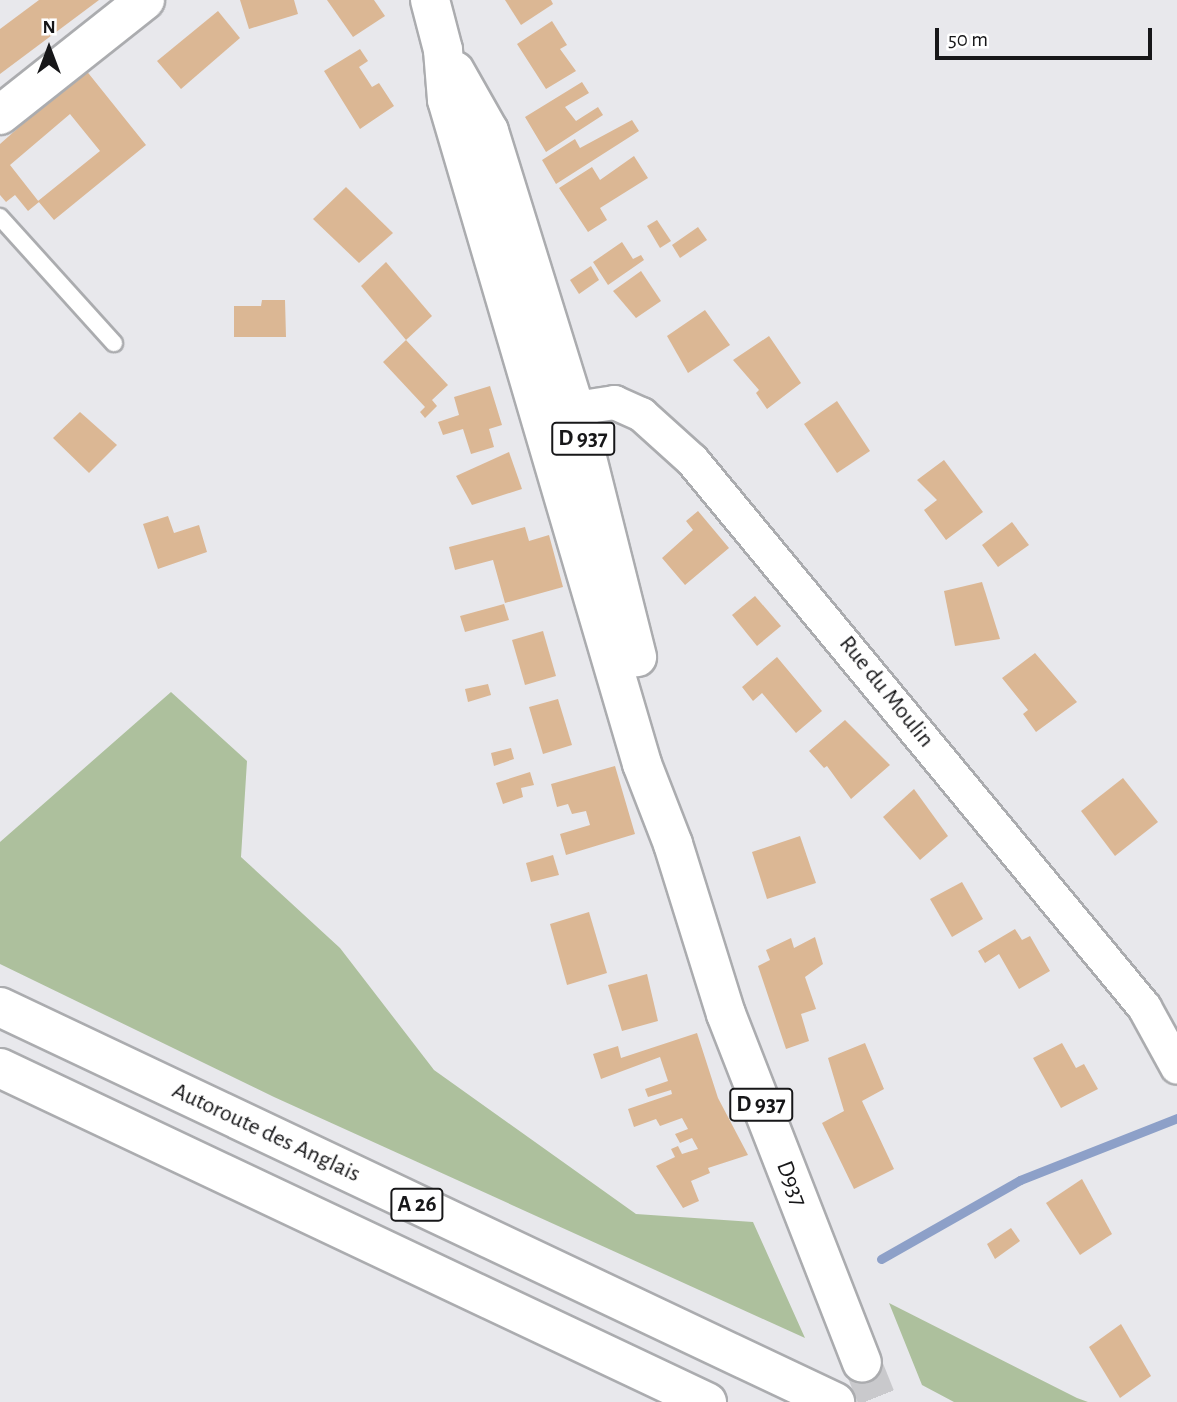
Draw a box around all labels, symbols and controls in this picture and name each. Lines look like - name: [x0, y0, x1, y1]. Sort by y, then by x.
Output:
- north arrow: [14, 14, 84, 84]
- scale bar: [939, 14, 1156, 58]
- text: N: [42, 18, 56, 37]
- text: 50 m: [948, 29, 988, 50]
- road number: D 937: [550, 420, 616, 458]
- street label: Rue du Moulin: [832, 630, 940, 754]
- street label: Autoroute des Anglais: [167, 1077, 365, 1189]
- road number: D 937: [728, 1086, 794, 1124]
- street label: D937: [769, 1157, 813, 1211]
- road number: A 26: [389, 1186, 445, 1224]

